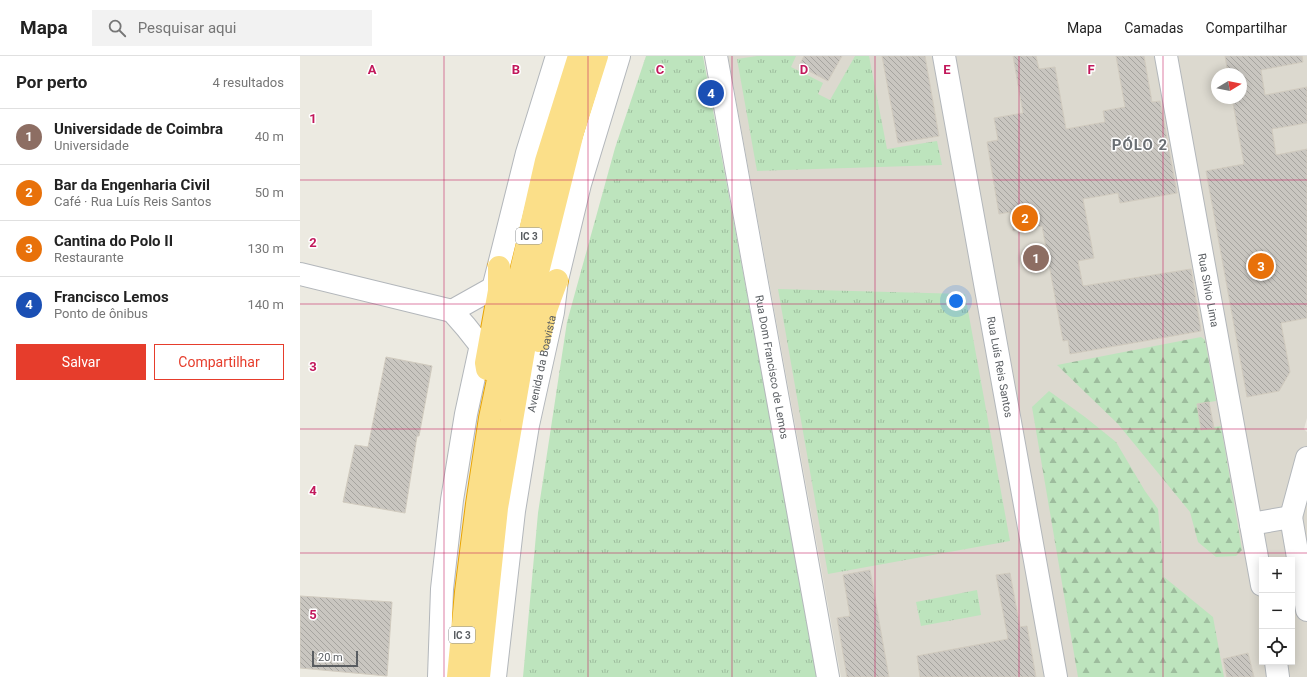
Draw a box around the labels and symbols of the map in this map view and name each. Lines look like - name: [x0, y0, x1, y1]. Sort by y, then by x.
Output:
- text: A: [368, 62, 377, 77]
- text: B: [512, 62, 520, 77]
- text: C: [656, 62, 665, 77]
- text: D: [800, 62, 808, 77]
- text: E: [943, 62, 951, 77]
- text: F: [1087, 62, 1095, 77]
- north arrow: [1211, 68, 1247, 104]
- pin: 4: [698, 78, 724, 108]
- text: 1: [309, 111, 317, 126]
- district label: PÓLO 2: [1112, 136, 1168, 154]
- pin: 2: [1012, 203, 1038, 233]
- road number: IC 3: [516, 228, 542, 244]
- text: 2: [309, 235, 317, 250]
- pin: 1: [1023, 243, 1049, 273]
- pin: 3: [1248, 251, 1274, 281]
- street label: Rua Sílvio Lima: [1195, 252, 1221, 328]
- your location: [946, 291, 966, 311]
- street label: Rua Dom Francisco de Lemos: [752, 294, 791, 440]
- street label: Avenida da Boavista: [525, 314, 559, 414]
- street label: Rua Luís Reis Santos: [984, 316, 1015, 419]
- text: 3: [309, 359, 317, 374]
- text: 4: [309, 483, 317, 498]
- text: 5: [309, 607, 317, 622]
- road number: IC 3: [449, 627, 475, 643]
- scale bar: [312, 649, 358, 668]

